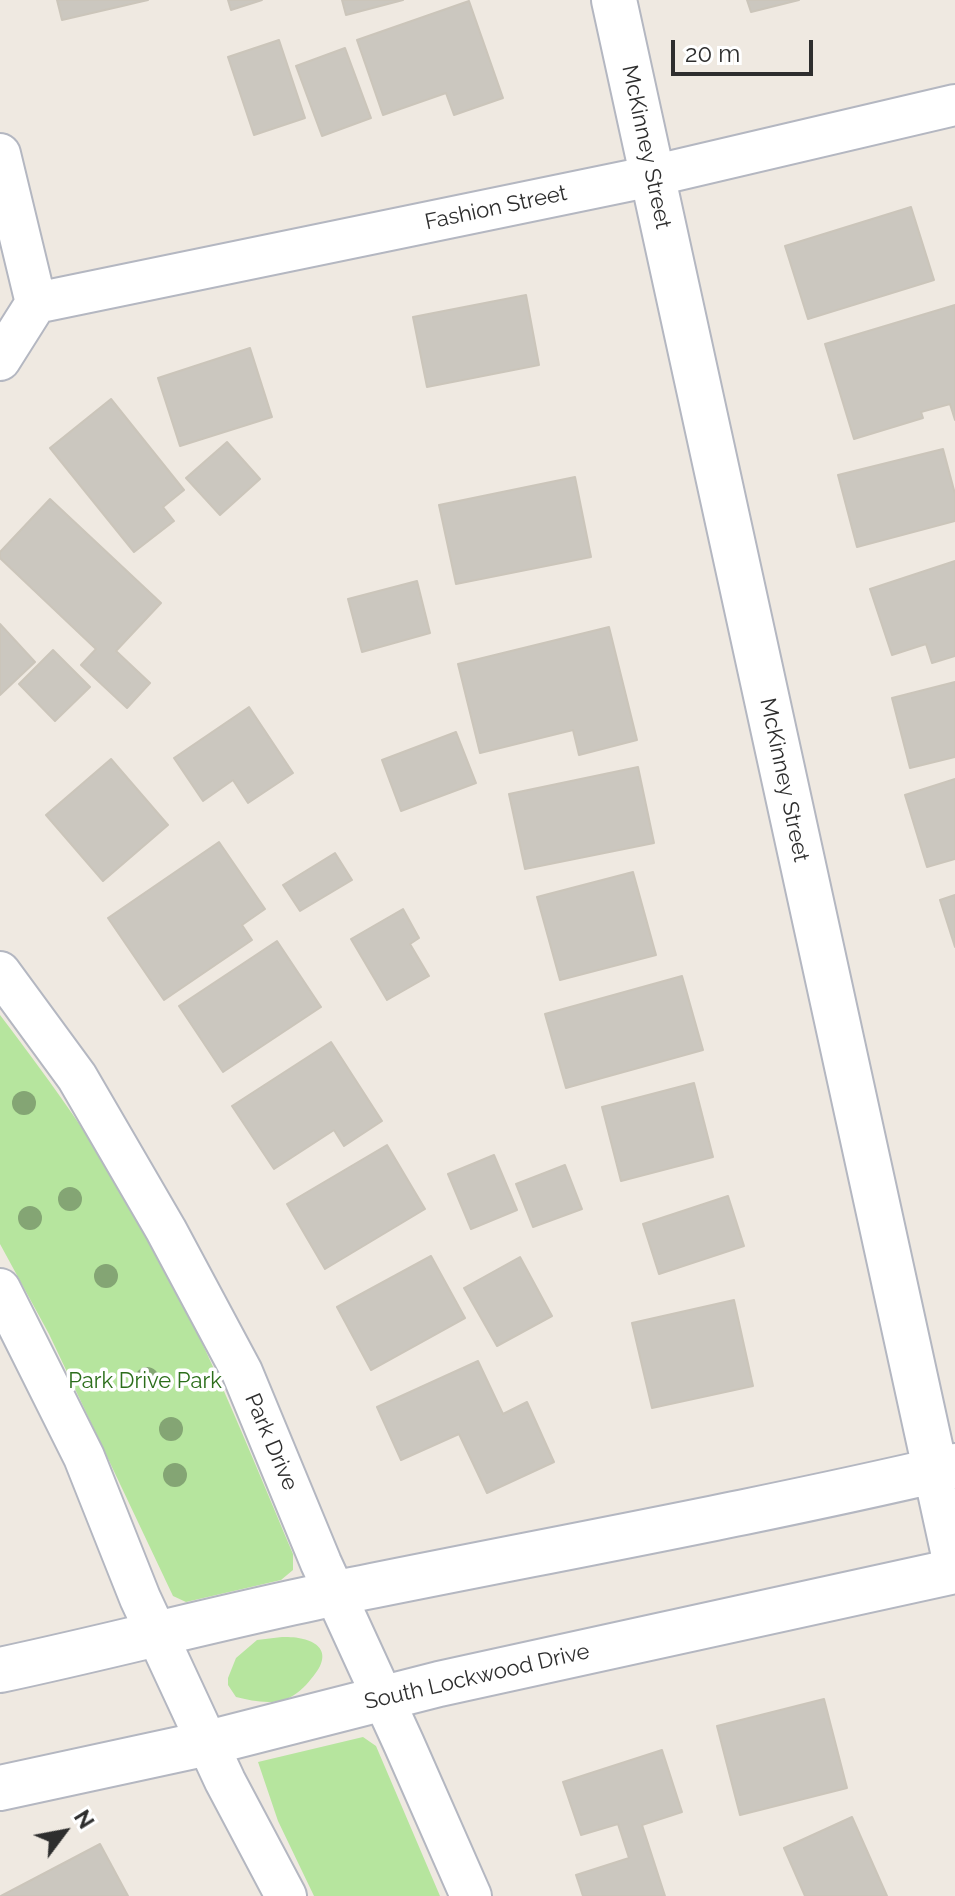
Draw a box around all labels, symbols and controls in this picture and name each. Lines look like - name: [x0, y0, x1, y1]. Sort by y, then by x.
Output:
- scale bar: [675, 24, 817, 74]
- text: 20 m: [685, 39, 740, 68]
- street label: McKinney Street: [616, 63, 676, 231]
- street label: Fashion Street: [423, 180, 569, 236]
- street label: McKinney Street: [754, 696, 814, 864]
- park label: Park Drive Park: [68, 1368, 222, 1394]
- street label: Park Drive: [239, 1389, 303, 1495]
- street label: South Lockwood Drive: [362, 1638, 592, 1716]
- north arrow: [24, 1792, 104, 1872]
- text: N: [69, 1805, 100, 1833]

